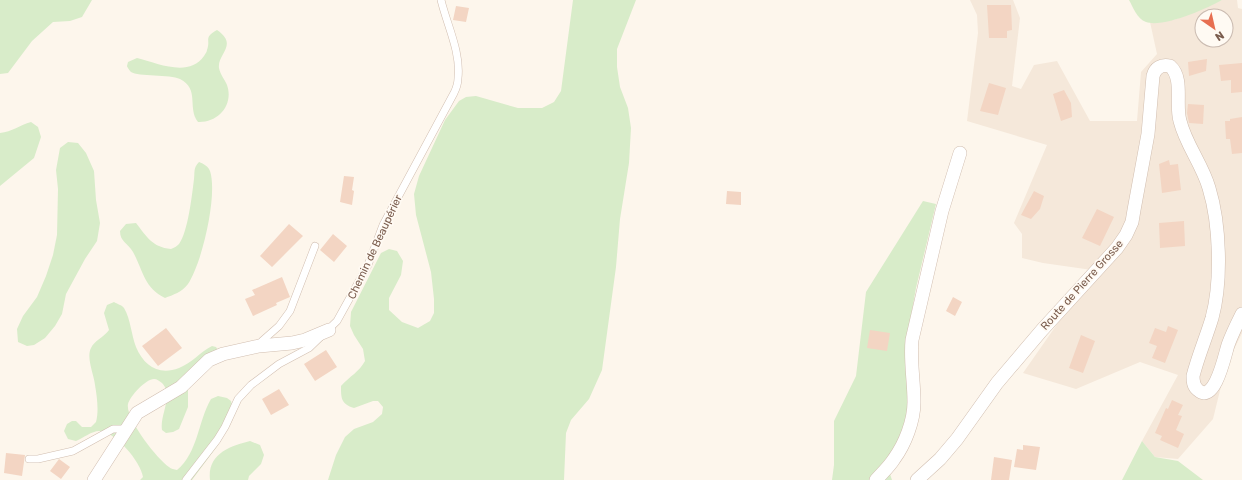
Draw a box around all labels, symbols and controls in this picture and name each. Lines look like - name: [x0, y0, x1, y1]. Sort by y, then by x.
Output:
- north arrow: [1194, 8, 1234, 48]
- text: N: [1212, 28, 1226, 44]
- street label: Chemin de Beaupérier: [345, 192, 405, 301]
- street label: Route de Pierre Grosse: [1038, 237, 1126, 333]

